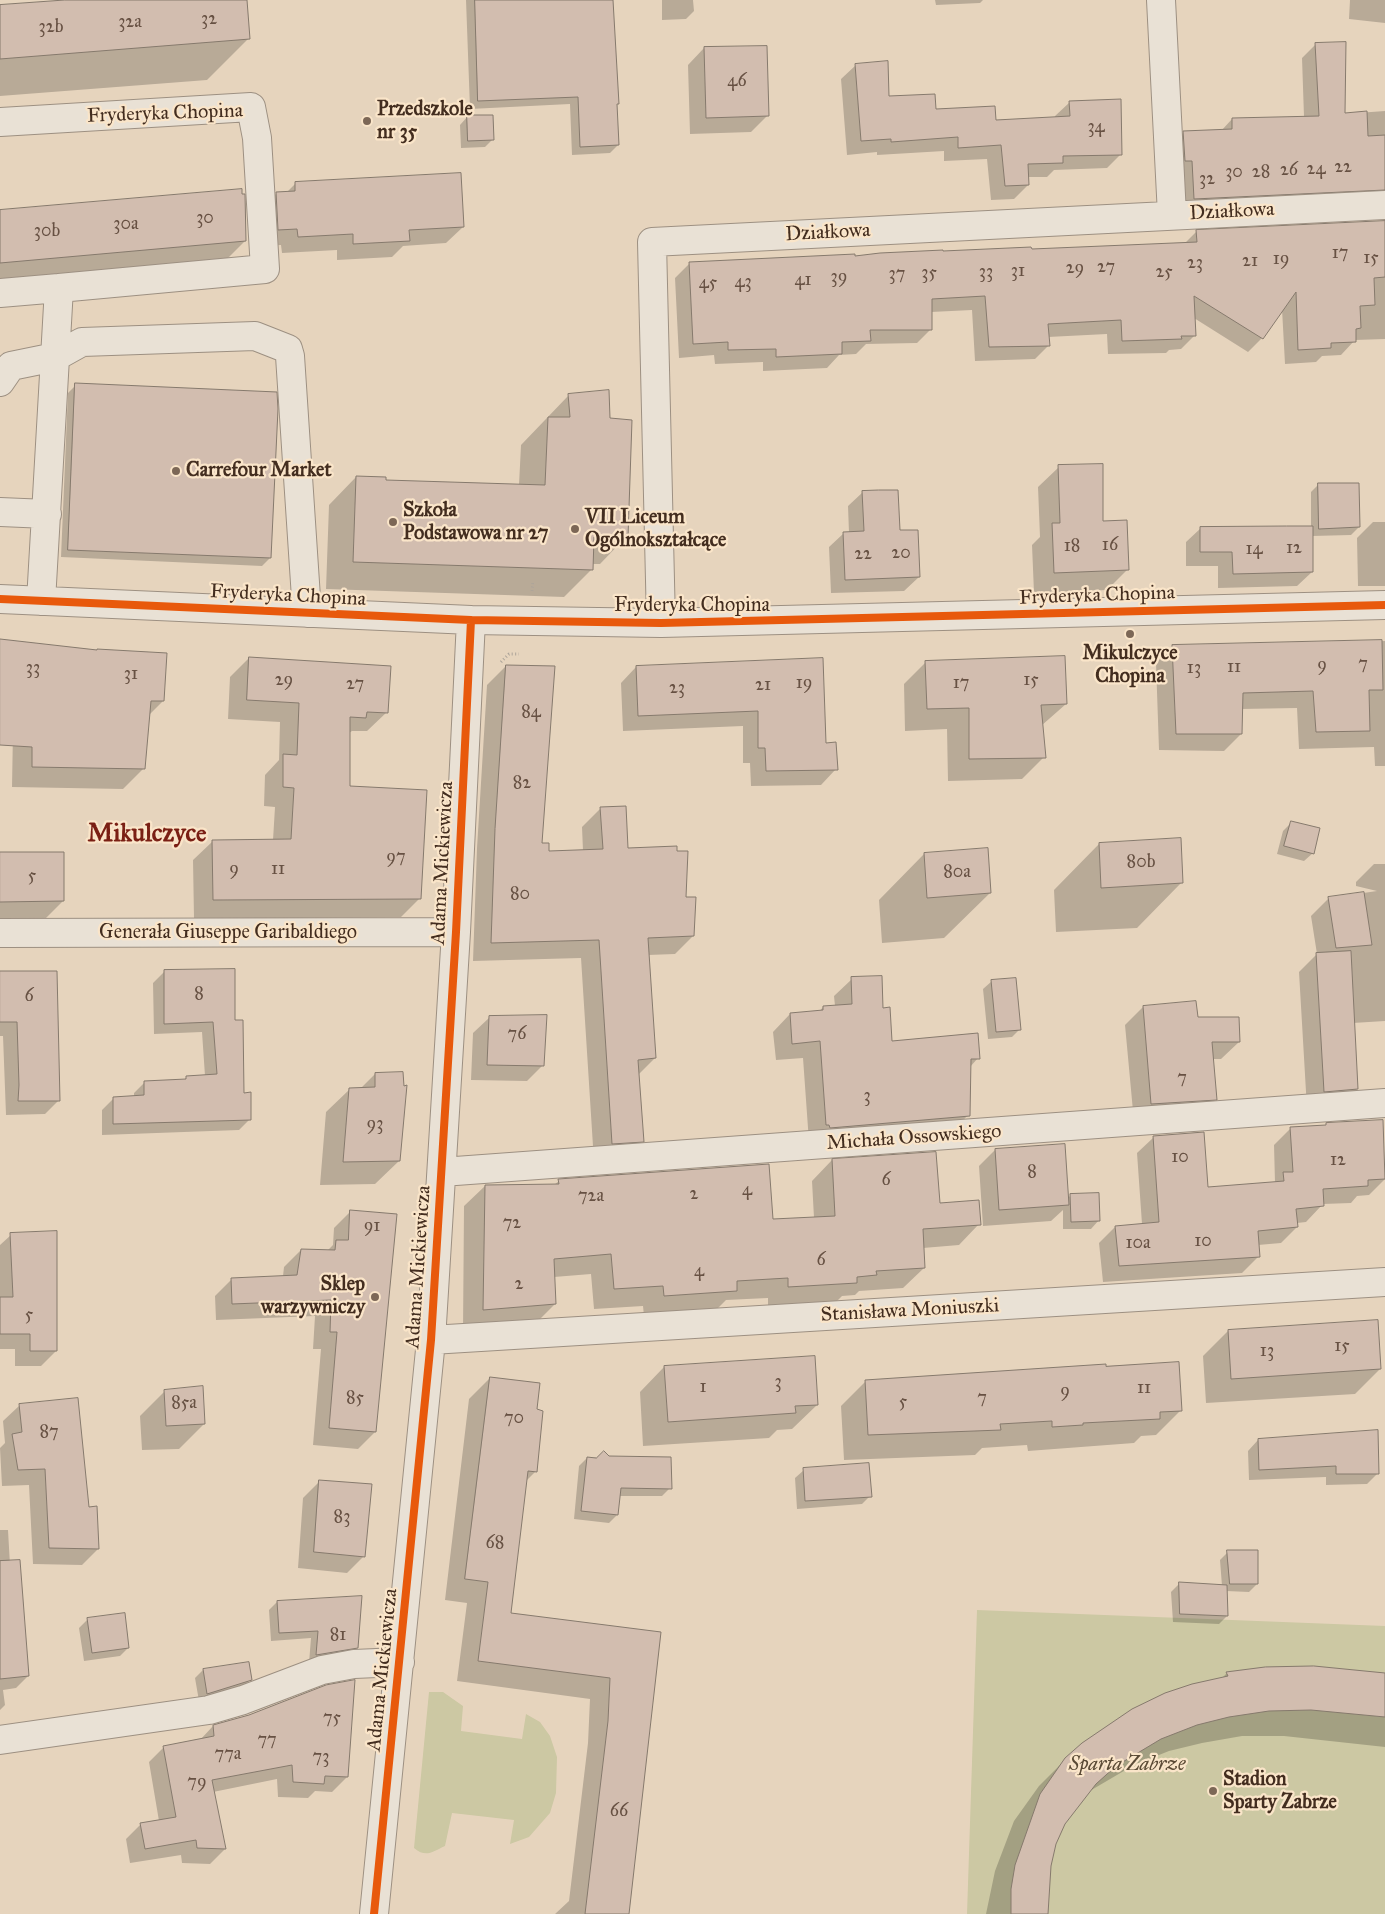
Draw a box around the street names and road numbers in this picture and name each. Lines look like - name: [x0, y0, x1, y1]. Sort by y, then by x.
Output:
- street label: Fryderyka Chopina: [87, 99, 243, 129]
- street label: Działkowa: [1189, 198, 1275, 226]
- street label: Działkowa: [785, 219, 871, 247]
- street label: Fryderyka Chopina: [209, 580, 367, 612]
- street label: Fryderyka Chopina: [1019, 581, 1175, 611]
- street label: Fryderyka Chopina: [614, 594, 770, 618]
- street label: Adama Mickiewicza: [427, 781, 459, 945]
- street label: Generała Giuseppe Garibaldiego: [99, 921, 357, 945]
- street label: Michała Ossowskiego: [826, 1120, 1002, 1156]
- street label: Adama Mickiewicza: [401, 1185, 437, 1349]
- street label: Stanisława Moniuszki: [820, 1294, 1000, 1328]
- street label: Adama Mickiewicza: [363, 1587, 403, 1753]

